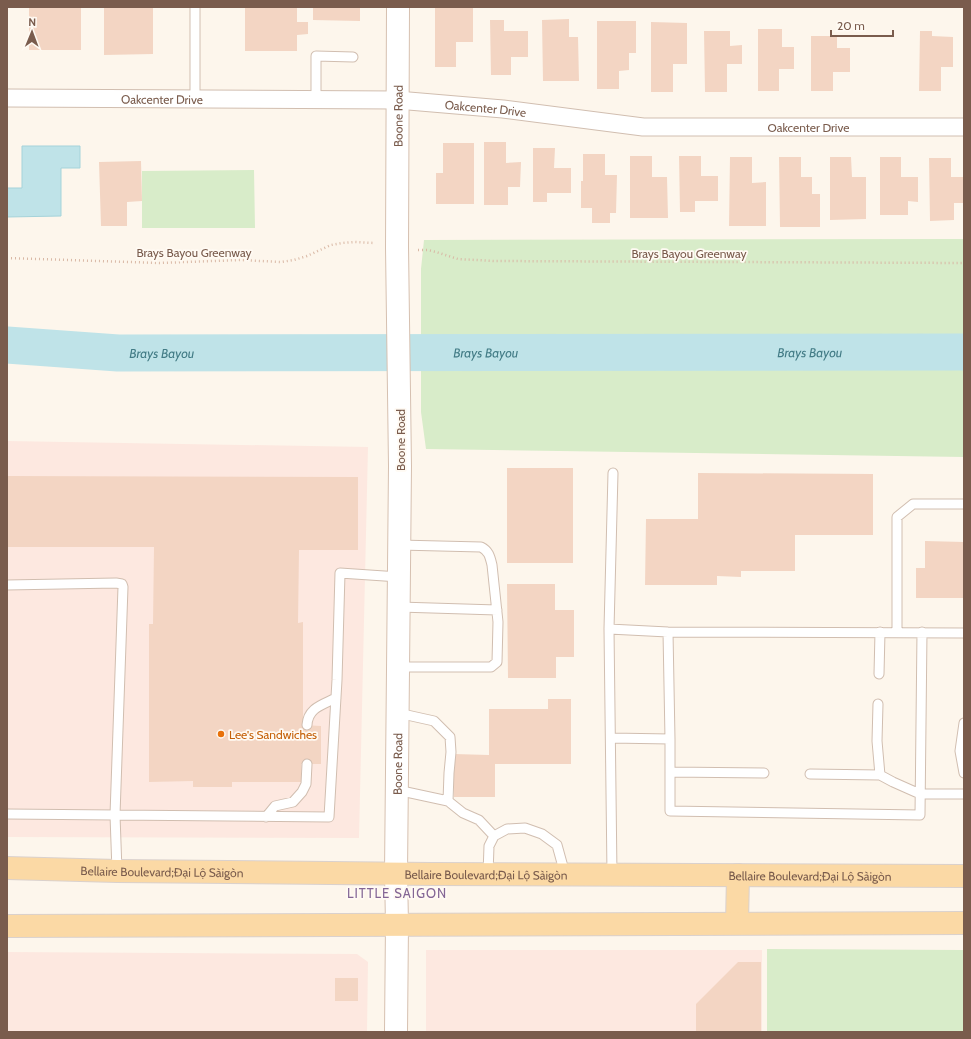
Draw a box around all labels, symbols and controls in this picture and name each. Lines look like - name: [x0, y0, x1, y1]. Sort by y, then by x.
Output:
- north arrow: [12, 12, 52, 52]
- scale bar: [831, 12, 893, 38]
- text: N: [28, 15, 36, 29]
- text: 20 m: [837, 18, 865, 33]
- street label: Boone Road: [390, 85, 405, 147]
- street label: Oakcenter Drive: [121, 91, 203, 107]
- street label: Oakcenter Drive: [444, 97, 527, 119]
- street label: Oakcenter Drive: [768, 120, 849, 135]
- street label: Brays Bayou Greenway: [137, 245, 251, 260]
- street label: Brays Bayou Greenway: [632, 246, 746, 261]
- water label: Brays Bayou: [777, 344, 843, 360]
- water label: Brays Bayou: [129, 345, 195, 361]
- water label: Brays Bayou: [453, 345, 519, 361]
- street label: Boone Road: [393, 409, 408, 471]
- place label: Lee's Sandwiches: [229, 727, 317, 742]
- marker: Lee's Sandwiches: [216, 729, 226, 739]
- street label: Boone Road: [389, 733, 405, 795]
- street label: Bellaire Boulevard;Đại Lộ Sàigòn: [80, 863, 244, 880]
- street label: Bellaire Boulevard;Đại Lộ Sàigòn: [404, 866, 568, 882]
- street label: Bellaire Boulevard;Đại Lộ Sàigòn: [728, 868, 892, 883]
- district label: LITTLE SAIGON: [347, 885, 447, 901]

